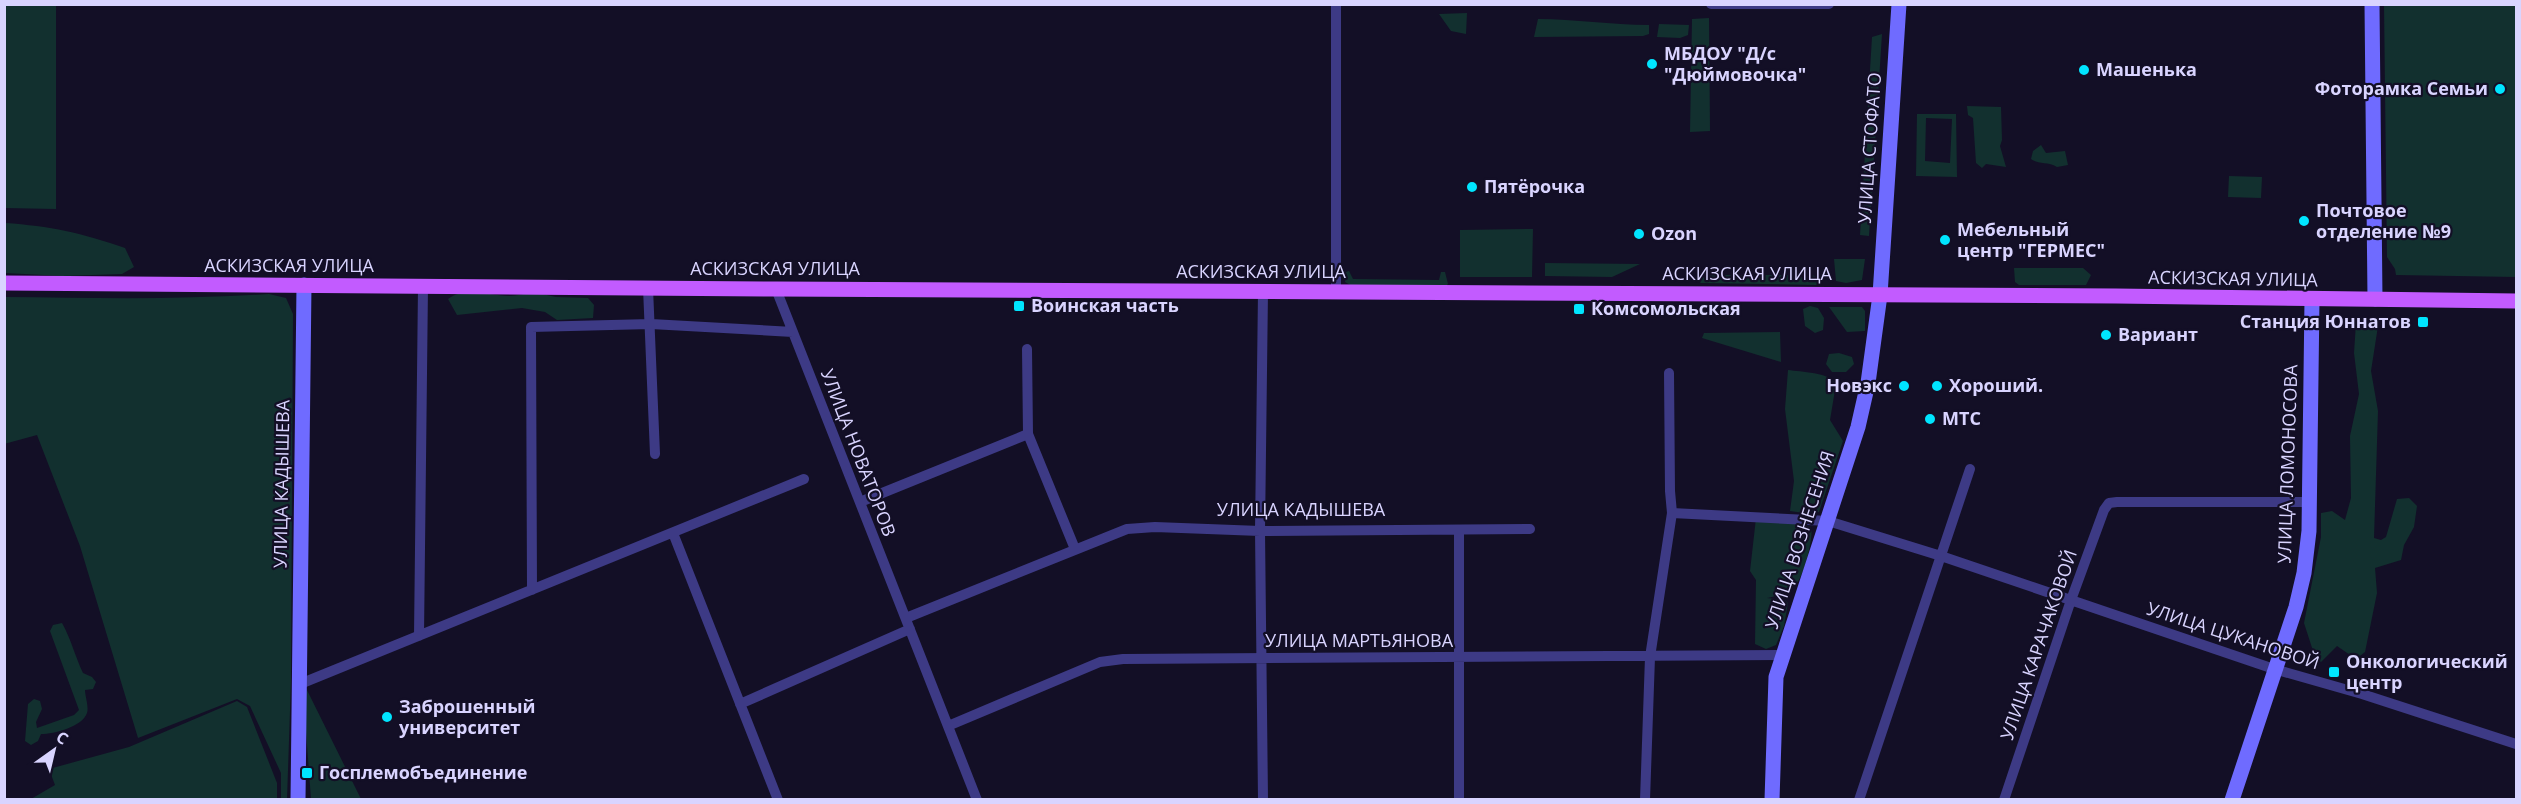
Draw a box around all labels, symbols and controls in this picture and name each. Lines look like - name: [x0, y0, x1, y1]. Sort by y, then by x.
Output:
- place label: МБДОУ "Д/с "Дюймовочка": [1664, 41, 1806, 86]
- marker: МБДОУ "Д/с "Дюймовочка": [1645, 57, 1659, 71]
- place label: Машенька: [2096, 57, 2197, 81]
- marker: Машенька: [2077, 63, 2091, 77]
- street label: УЛИЦА СТОФАТО: [1852, 71, 1886, 224]
- place label: Фоторамка Семьи: [2315, 76, 2488, 100]
- marker: Фоторамка Семьи: [2493, 82, 2507, 96]
- place label: Пятёрочка: [1484, 174, 1585, 198]
- marker: Пятёрочка: [1465, 180, 1479, 194]
- place label: Почтовое отделение №9: [2316, 198, 2451, 243]
- marker: Почтовое отделение №9: [2297, 214, 2311, 228]
- place label: Мебельный центр "ГЕРМЕС": [1957, 217, 2105, 262]
- place label: Ozon: [1651, 221, 1697, 245]
- marker: Ozon: [1632, 227, 1646, 241]
- marker: Мебельный центр "ГЕРМЕС": [1938, 233, 1952, 247]
- street label: АСКИЗСКАЯ УЛИЦА: [204, 253, 374, 277]
- street label: АСКИЗСКАЯ УЛИЦА: [690, 256, 860, 280]
- street label: АСКИЗСКАЯ УЛИЦА: [1176, 259, 1346, 283]
- street label: АСКИЗСКАЯ УЛИЦА: [1662, 261, 1832, 285]
- street label: АСКИЗСКАЯ УЛИЦА: [2148, 265, 2319, 291]
- place label: Воинская часть: [1031, 293, 1179, 317]
- place label: Комсомольская: [1591, 296, 1741, 320]
- marker: Воинская часть: [1012, 299, 1026, 313]
- marker: Комсомольская: [1572, 302, 1586, 316]
- place label: Станция Юннатов: [2240, 309, 2411, 333]
- marker: Станция Юннатов: [2416, 315, 2430, 329]
- place label: Вариант: [2118, 322, 2198, 346]
- marker: Вариант: [2099, 328, 2113, 342]
- street label: УЛИЦА ЛОМОНОСОВА: [2272, 363, 2302, 564]
- street label: УЛИЦА НОВАТОРОВ: [816, 366, 902, 540]
- place label: Новэкс: [1826, 373, 1892, 397]
- place label: Хороший.: [1949, 373, 2043, 397]
- marker: Новэкс: [1897, 379, 1911, 393]
- marker: Хороший.: [1930, 379, 1944, 393]
- street label: УЛИЦА КАДЫШЕВА: [268, 399, 294, 568]
- place label: МТС: [1942, 406, 1981, 430]
- marker: МТС: [1923, 412, 1937, 426]
- street label: УЛИЦА ВОЗНЕСЕНИЯ: [1759, 448, 1839, 632]
- street label: УЛИЦА КАДЫШЕВА: [1217, 497, 1386, 521]
- street label: УЛИЦА КАРАЧАКОВОЙ: [1994, 546, 2082, 743]
- street label: УЛИЦА ЦУКАНОВОЙ: [2144, 596, 2323, 674]
- street label: УЛИЦА МАРТЬЯНОВА: [1265, 628, 1454, 652]
- place label: Онкологический центр: [2346, 649, 2508, 694]
- marker: Онкологический центр: [2327, 665, 2341, 679]
- place label: Заброшенный университет: [399, 694, 535, 739]
- marker: Заброшенный университет: [380, 710, 394, 724]
- north arrow: [24, 720, 84, 780]
- text: С: [52, 726, 73, 750]
- place label: Госплемобъединение: [319, 760, 527, 784]
- marker: Госплемобъединение: [300, 766, 314, 780]

